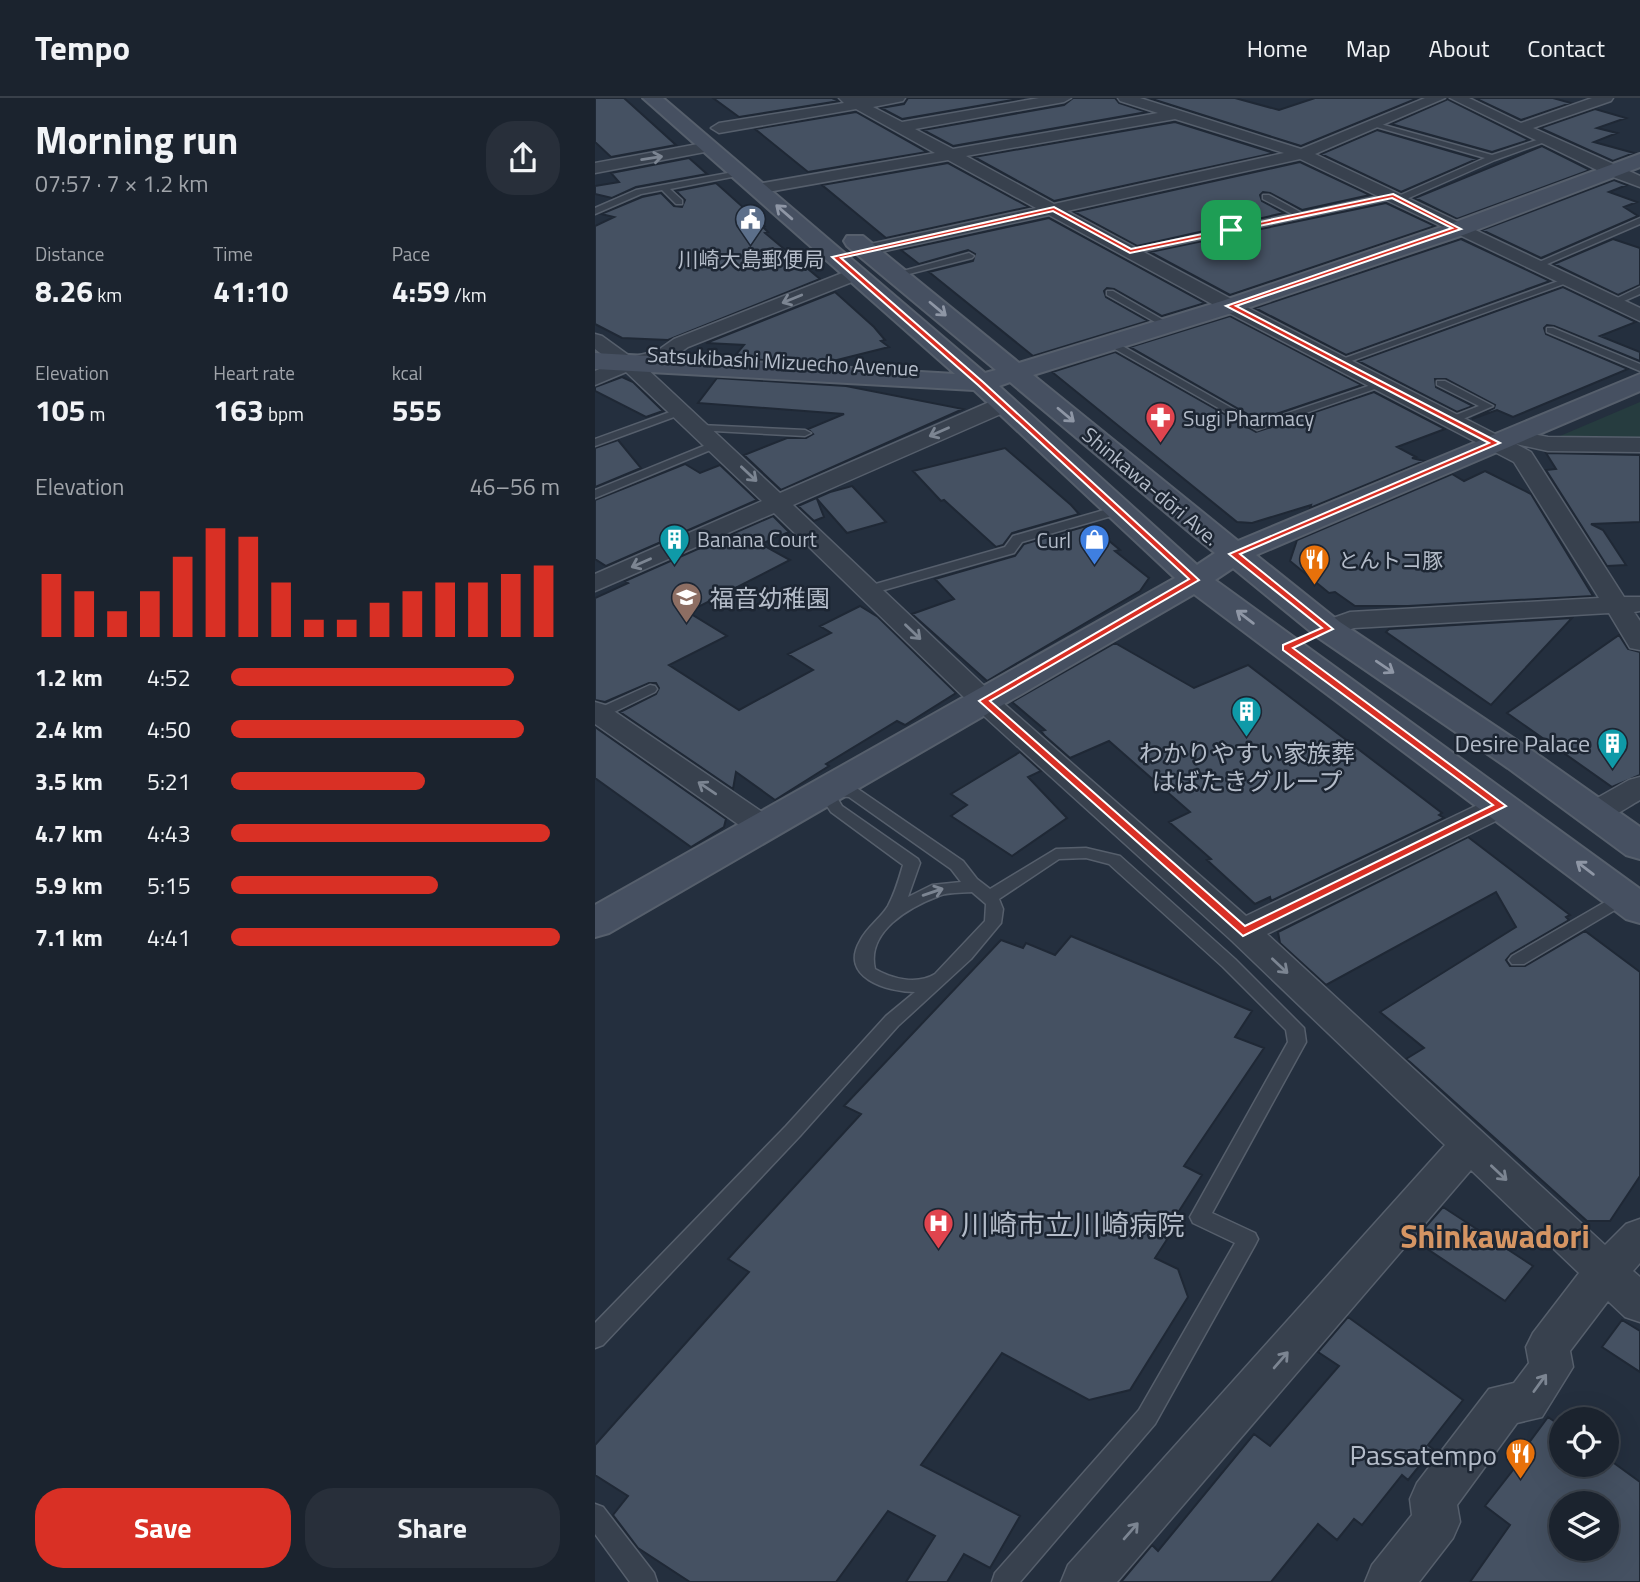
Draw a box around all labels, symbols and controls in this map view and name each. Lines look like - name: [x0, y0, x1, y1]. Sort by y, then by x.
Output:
- text: Tempo: [35, 23, 130, 73]
- text: Home: [1247, 30, 1308, 66]
- text: Map: [1346, 30, 1391, 66]
- text: About: [1429, 30, 1489, 66]
- text: Contact: [1527, 30, 1605, 66]
- text: Morning run: [35, 111, 238, 169]
- button: share: [486, 121, 560, 195]
- one-way arrow: [640, 151, 663, 164]
- text: 07:57 · 7 × 1.2 km: [35, 166, 209, 201]
- pin: [1201, 200, 1261, 260]
- public building icon: 川崎大島郵便局: [734, 202, 768, 246]
- one-way arrow: [775, 204, 793, 220]
- icon: arrive: [1212, 211, 1250, 249]
- text: Distance: [35, 239, 104, 268]
- text: Time: [213, 239, 253, 268]
- text: Pace: [392, 239, 430, 268]
- place label: 川崎大島郵便局: [678, 243, 825, 275]
- text: 8.26: [35, 268, 93, 314]
- text: 41:10: [213, 268, 288, 314]
- text: 4:59: [392, 268, 450, 314]
- text: km: [93, 280, 122, 309]
- text: /km: [450, 280, 487, 309]
- one-way arrow: [781, 294, 803, 307]
- one-way arrow: [929, 301, 947, 317]
- street label: Satsukibashi Mizuecho Avenue: [646, 338, 920, 384]
- text: Elevation: [35, 358, 109, 387]
- text: Heart rate: [213, 358, 295, 387]
- text: kcal: [392, 358, 423, 387]
- text: 105: [35, 387, 85, 433]
- text: 163: [213, 387, 264, 433]
- text: 555: [392, 387, 442, 433]
- text: m: [85, 399, 105, 428]
- text: bpm: [264, 399, 304, 428]
- pharmacy icon: Sugi Pharmacy: [1143, 401, 1177, 445]
- place label: Sugi Pharmacy: [1183, 402, 1314, 434]
- one-way arrow: [1056, 407, 1074, 423]
- street label: Shinkawa-dōri Ave.: [1075, 419, 1227, 553]
- one-way arrow: [929, 426, 951, 439]
- one-way arrow: [740, 466, 758, 482]
- text: Elevation: [35, 469, 124, 504]
- text: 46–56 m: [470, 469, 560, 504]
- building icon: Banana Court: [657, 522, 691, 566]
- place label: Banana Court: [697, 523, 817, 555]
- shop icon: Curl: [1077, 523, 1111, 567]
- place label: Curl: [1037, 524, 1071, 556]
- restaurant icon: とんトコ豚: [1298, 543, 1332, 587]
- place label: とんトコ豚: [1338, 544, 1443, 576]
- one-way arrow: [631, 557, 652, 570]
- place label: 福音幼稚園: [710, 580, 830, 616]
- school or university icon: 福音幼稚園: [670, 581, 704, 625]
- one-way arrow: [1236, 609, 1255, 624]
- one-way arrow: [904, 623, 921, 640]
- text: 1.2 km: [35, 660, 103, 695]
- text: 4:52: [147, 660, 191, 695]
- one-way arrow: [1375, 660, 1394, 674]
- building icon: わかりやすい家族葬 はばたきグループ: [1230, 694, 1264, 738]
- text: 2.4 km: [35, 712, 103, 747]
- text: 4:50: [147, 712, 191, 747]
- place label: Desire Palace: [1454, 725, 1590, 761]
- building icon: Desire Palace: [1596, 726, 1630, 770]
- place label: わかりやすい家族葬 はばたきグループ: [1139, 735, 1355, 799]
- text: 3.5 km: [35, 764, 103, 799]
- text: 5:21: [147, 764, 191, 799]
- one-way arrow: [698, 781, 717, 795]
- text: 4.7 km: [35, 816, 103, 851]
- text: 4:43: [147, 816, 191, 851]
- one-way arrow: [1576, 861, 1595, 876]
- text: 5.9 km: [35, 868, 103, 903]
- text: 5:15: [147, 868, 191, 903]
- one-way arrow: [922, 885, 944, 898]
- text: 7.1 km: [35, 920, 103, 955]
- text: 4:41: [147, 920, 191, 955]
- one-way arrow: [1271, 958, 1288, 975]
- one-way arrow: [1490, 1165, 1508, 1181]
- place label: 川崎市立川崎病院: [961, 1203, 1185, 1246]
- hospital icon: 川崎市立川崎病院: [921, 1207, 955, 1251]
- district label: Shinkawadori: [1400, 1212, 1590, 1260]
- one-way arrow: [1273, 1351, 1289, 1369]
- one-way arrow: [1532, 1374, 1547, 1393]
- map controls: [1549, 1407, 1619, 1561]
- button: locate: [1549, 1407, 1619, 1477]
- place label: Passatempo: [1350, 1433, 1497, 1476]
- restaurant icon: Passatempo: [1503, 1437, 1537, 1481]
- button: Save: [35, 1488, 291, 1568]
- button: Share: [305, 1488, 560, 1568]
- button: layers: [1549, 1491, 1619, 1561]
- one-way arrow: [1122, 1523, 1139, 1540]

